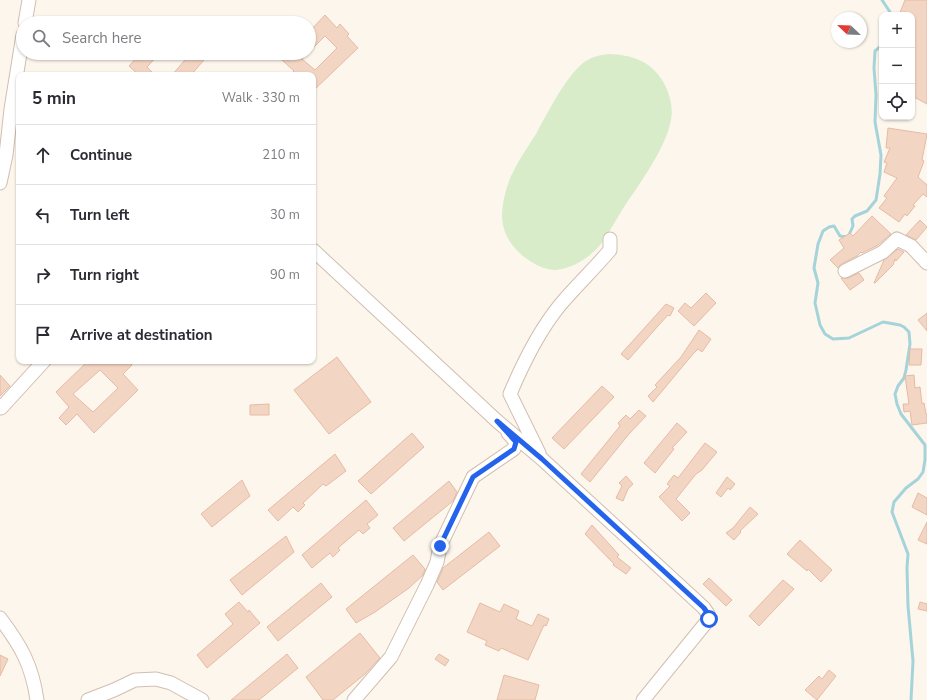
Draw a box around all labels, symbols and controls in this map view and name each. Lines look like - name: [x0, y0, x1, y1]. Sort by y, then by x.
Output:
- north arrow: [831, 12, 867, 48]
- map controls: [879, 12, 915, 120]
- button: +: [879, 12, 915, 48]
- search box: [16, 16, 316, 60]
- icon: search: [30, 27, 52, 49]
- text: Search here: [62, 28, 142, 48]
- button: −: [879, 48, 915, 84]
- button: locate: [879, 84, 915, 120]
- text: 5 min: [32, 87, 76, 110]
- text: Walk · 330 m: [222, 89, 300, 107]
- icon: ahead: [32, 144, 54, 166]
- text: Continue: [70, 145, 132, 165]
- text: 210 m: [262, 146, 300, 164]
- icon: left: [32, 204, 54, 226]
- text: Turn left: [70, 205, 129, 225]
- text: 30 m: [270, 206, 300, 224]
- icon: right: [32, 264, 54, 286]
- text: Turn right: [70, 265, 139, 285]
- text: 90 m: [270, 266, 300, 284]
- icon: arrive: [32, 324, 54, 346]
- text: Arrive at destination: [70, 325, 213, 345]
- route end: [431, 537, 449, 555]
- route start: [700, 610, 718, 628]

